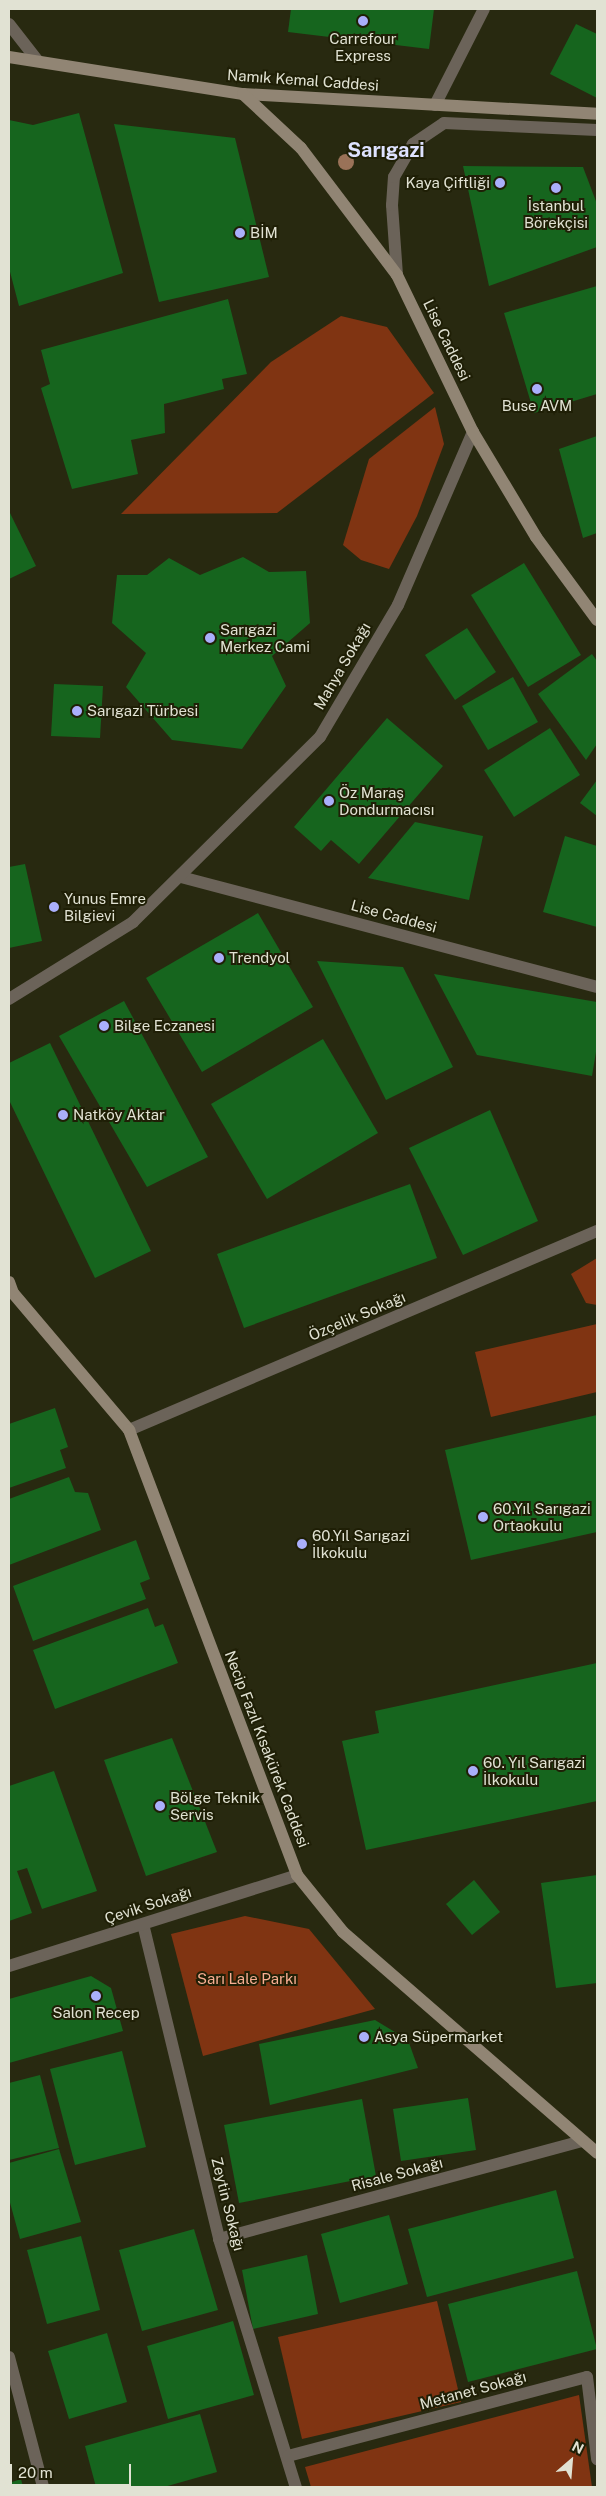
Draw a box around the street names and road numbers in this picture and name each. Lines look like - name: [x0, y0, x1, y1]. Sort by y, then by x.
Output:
- street label: Namık Kemal Caddesi: [226, 66, 380, 94]
- street label: Lise Caddesi: [420, 296, 474, 384]
- street label: Mahya Sokağı: [310, 619, 374, 713]
- street label: Lise Caddesi: [349, 896, 439, 936]
- street label: Özçelik Sokağı: [306, 1288, 408, 1344]
- street label: Necip Fazıl Kısakürek Caddesi: [221, 1648, 313, 1850]
- street label: Çevik Sokağı: [102, 1883, 194, 1927]
- street label: Risale Sokağı: [349, 2153, 445, 2195]
- street label: Zeytin Sokağı: [208, 2155, 248, 2253]
- street label: Metanet Sokağı: [418, 2367, 528, 2413]

